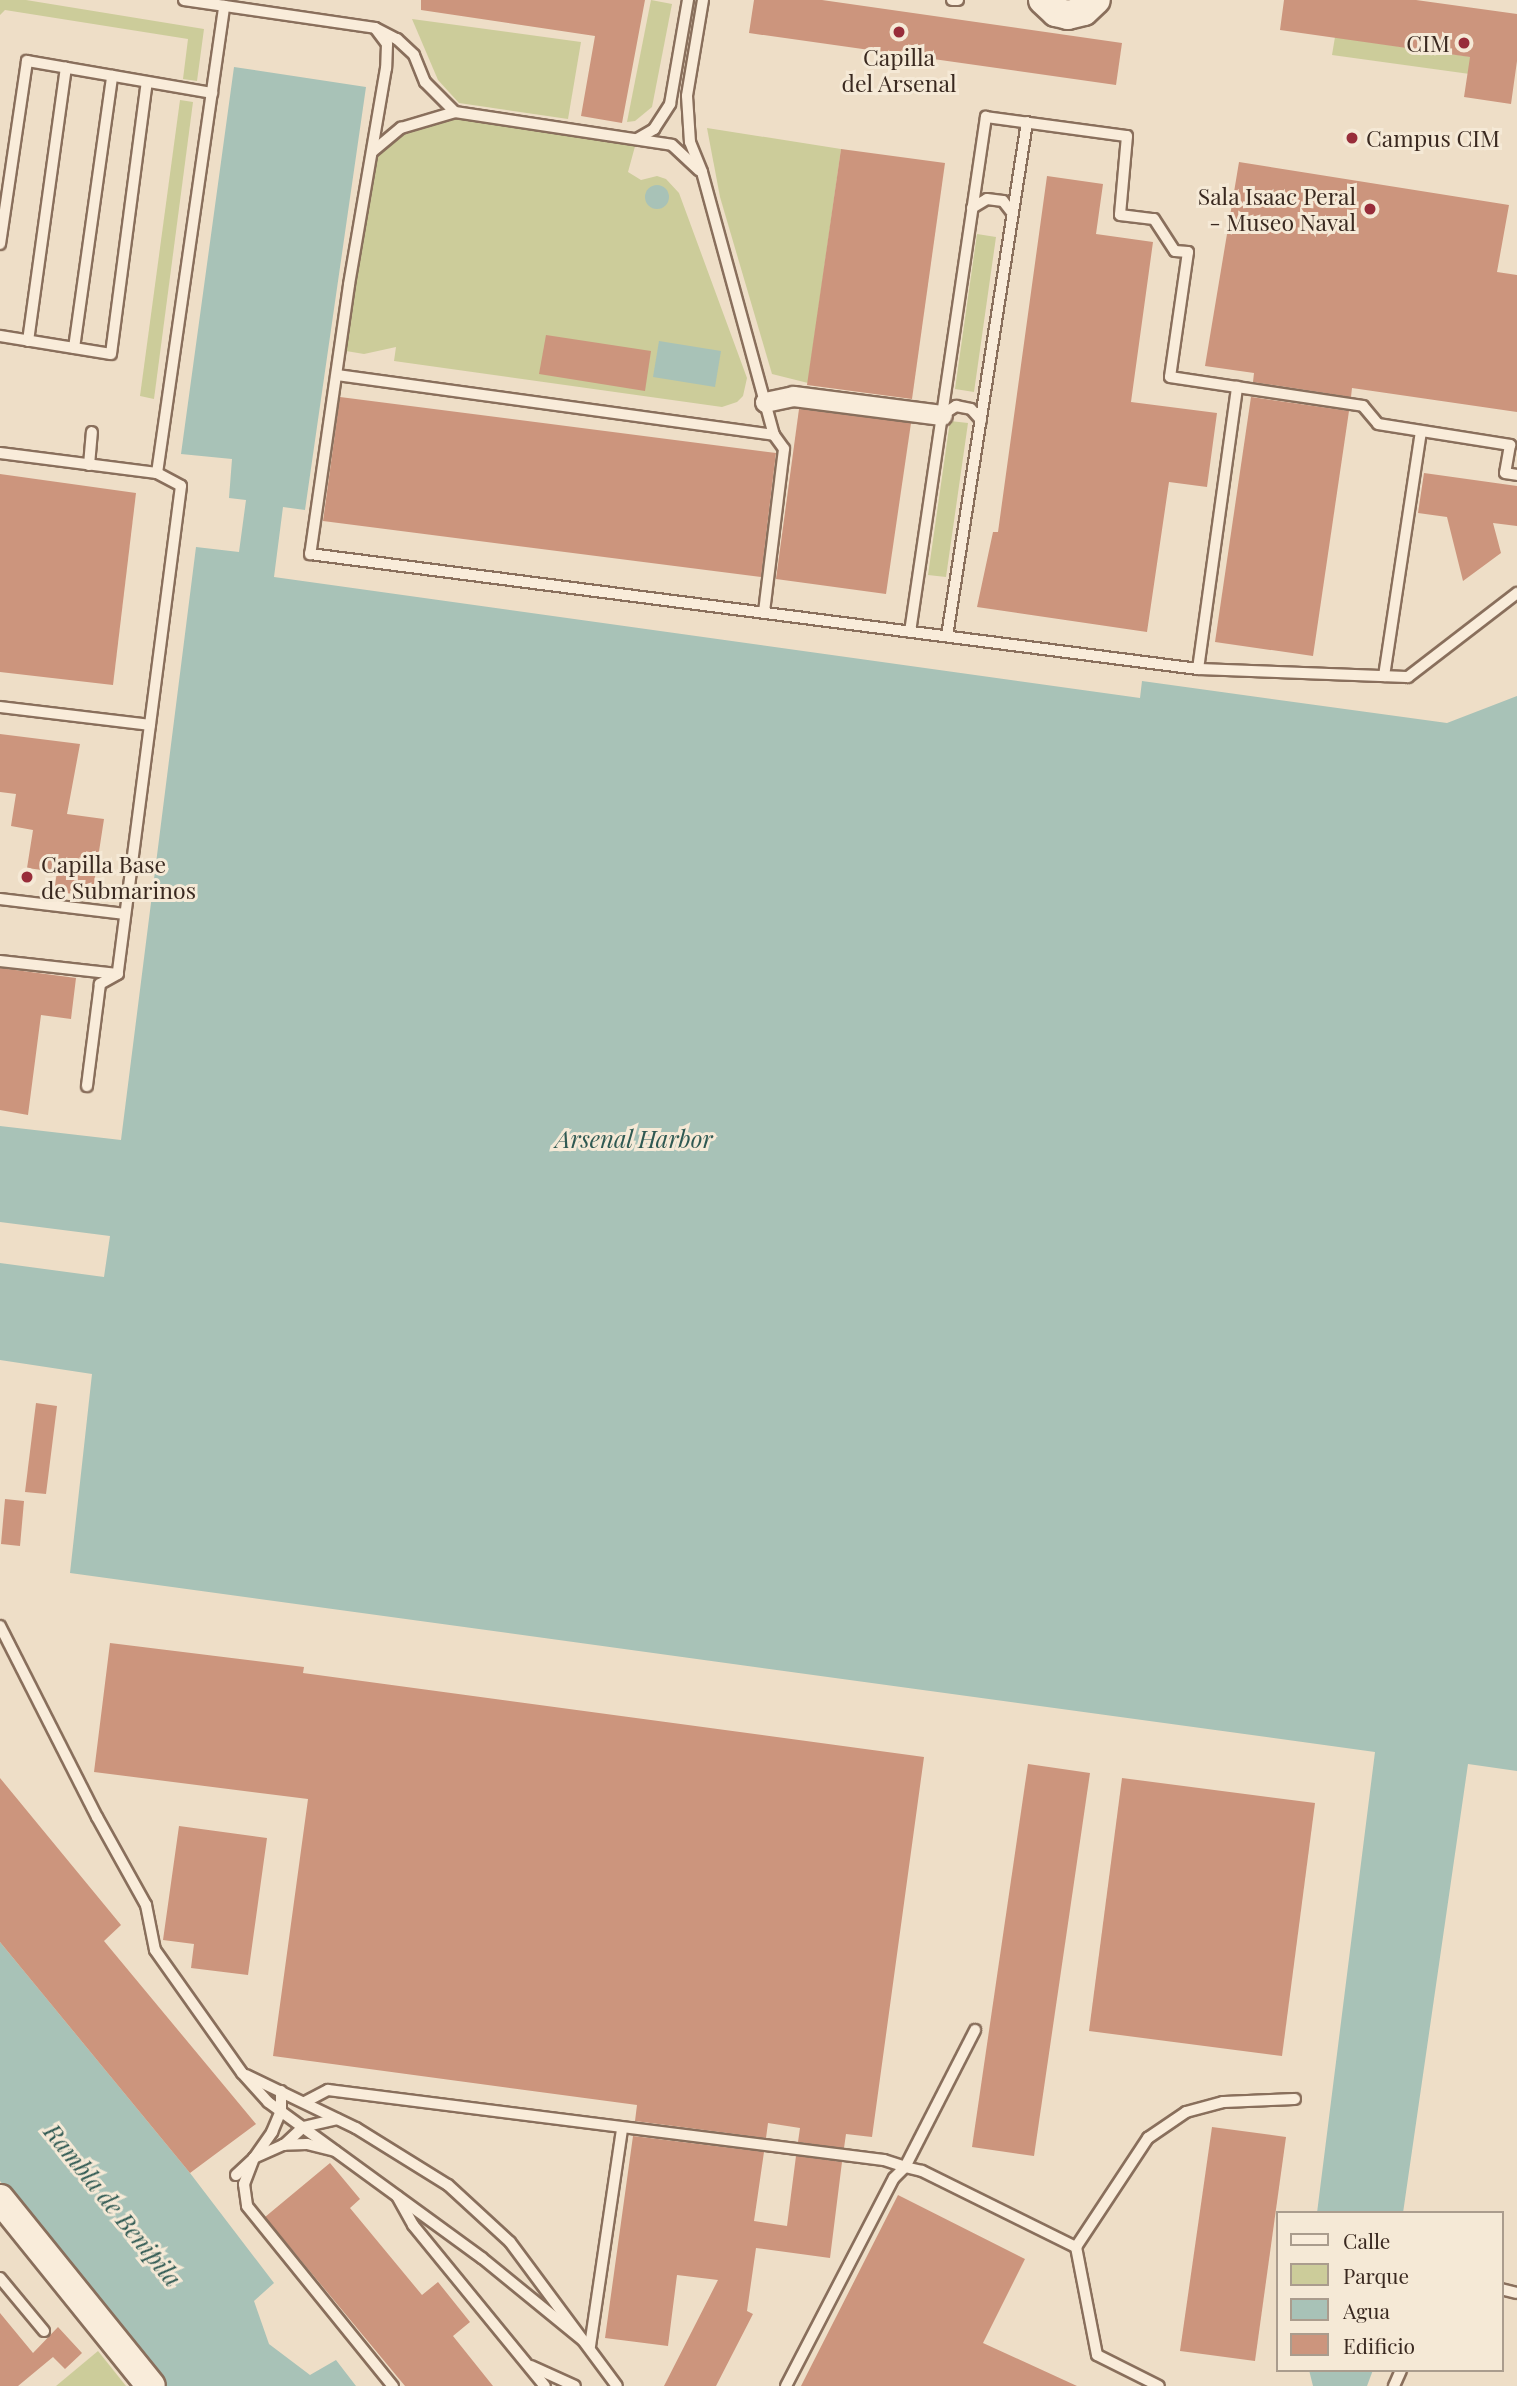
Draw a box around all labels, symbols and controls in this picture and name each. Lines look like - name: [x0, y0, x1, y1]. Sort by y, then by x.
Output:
- marker: Capilla del Arsenal: [891, 24, 907, 40]
- place label: CIM: [1406, 29, 1450, 57]
- marker: CIM: [1456, 35, 1472, 51]
- place label: Capilla del Arsenal: [841, 43, 957, 97]
- place label: Campus CIM: [1366, 124, 1500, 152]
- marker: Campus CIM: [1344, 130, 1360, 146]
- place label: Sala Isaac Peral - Museo Naval: [1197, 182, 1356, 236]
- marker: Sala Isaac Peral - Museo Naval: [1362, 201, 1378, 217]
- place label: Capilla Base de Submarinos: [41, 850, 196, 904]
- marker: Capilla Base de Submarinos: [19, 869, 35, 885]
- water label: Arsenal Harbor: [555, 1125, 713, 1153]
- water label: Rambla de Benipila: [38, 2118, 188, 2292]
- legend: [1276, 2211, 1503, 2372]
- text: Calle: [1343, 2226, 1390, 2254]
- text: Parque: [1343, 2261, 1409, 2289]
- text: Agua: [1343, 2296, 1390, 2324]
- text: Edificio: [1343, 2331, 1415, 2359]

